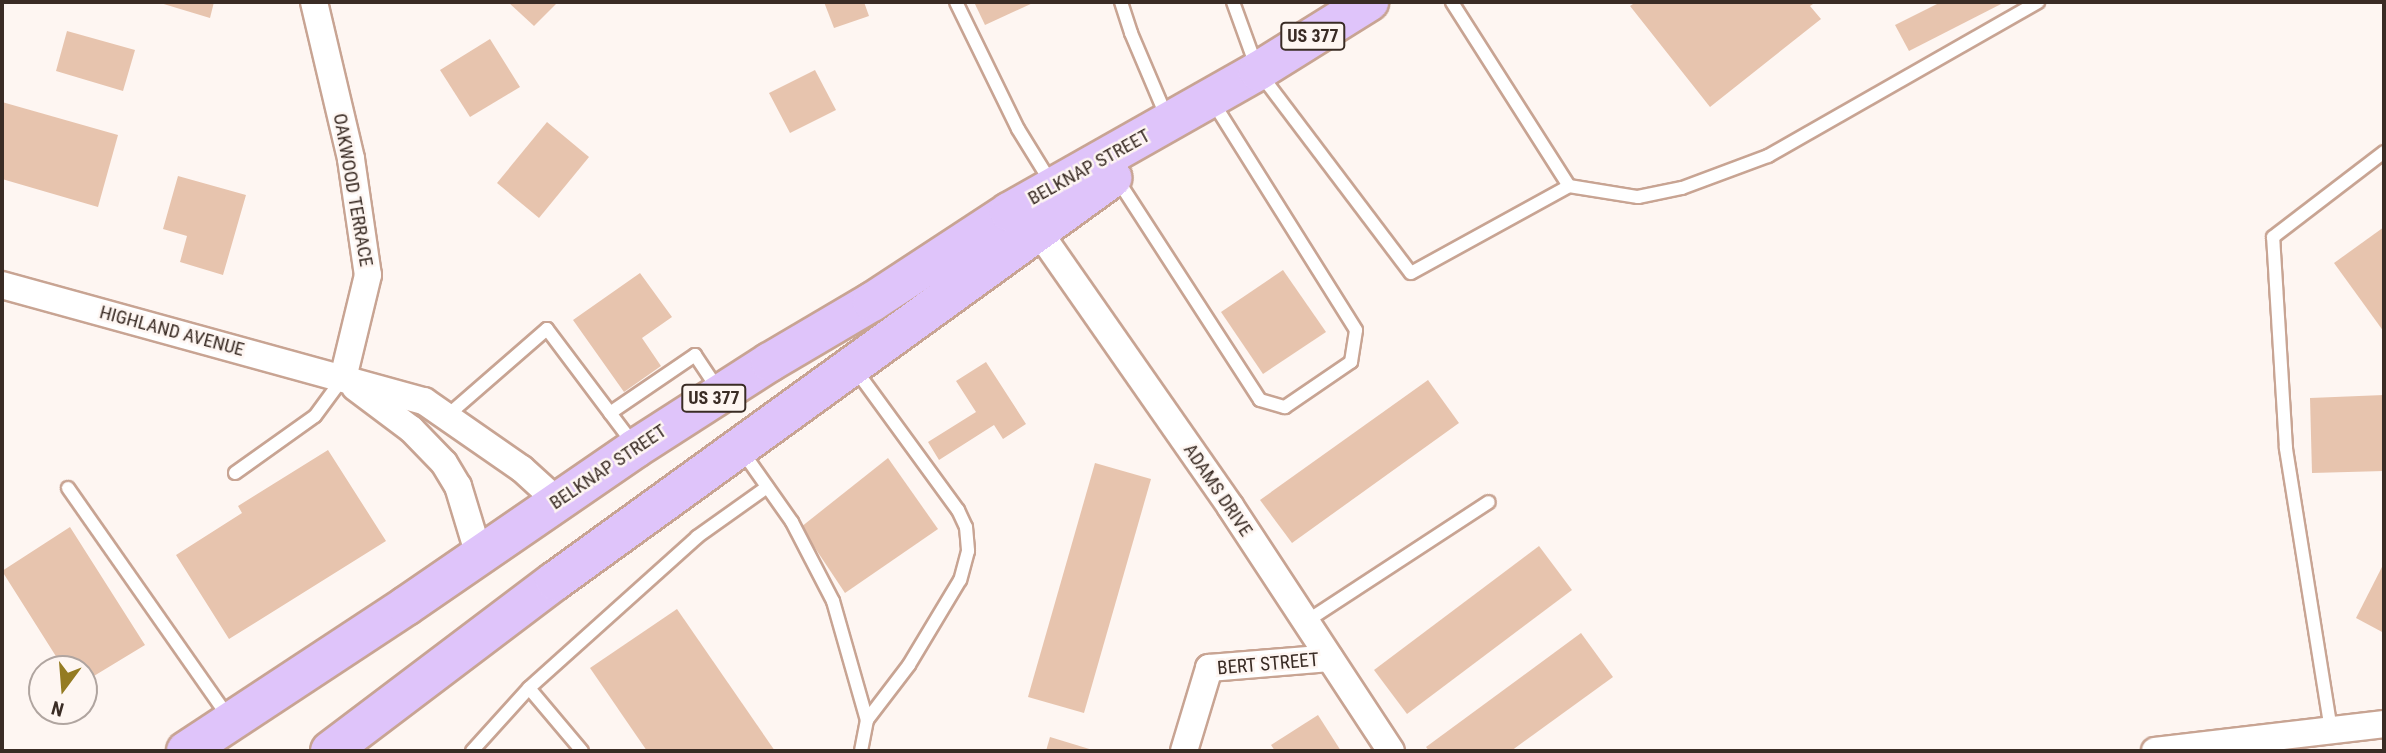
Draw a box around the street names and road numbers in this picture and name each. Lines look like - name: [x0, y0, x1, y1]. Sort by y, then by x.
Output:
- road number: US 377: [1280, 22, 1346, 51]
- street label: OAKWOOD TERRACE: [328, 111, 378, 269]
- street label: BELKNAP STREET: [1024, 124, 1154, 210]
- street label: HIGHLAND AVENUE: [97, 301, 247, 361]
- road number: US 377: [681, 384, 747, 412]
- street label: BELKNAP STREET: [545, 420, 671, 514]
- street label: ADAMS DRIVE: [1179, 439, 1257, 541]
- street label: BERT STREET: [1216, 648, 1320, 680]

